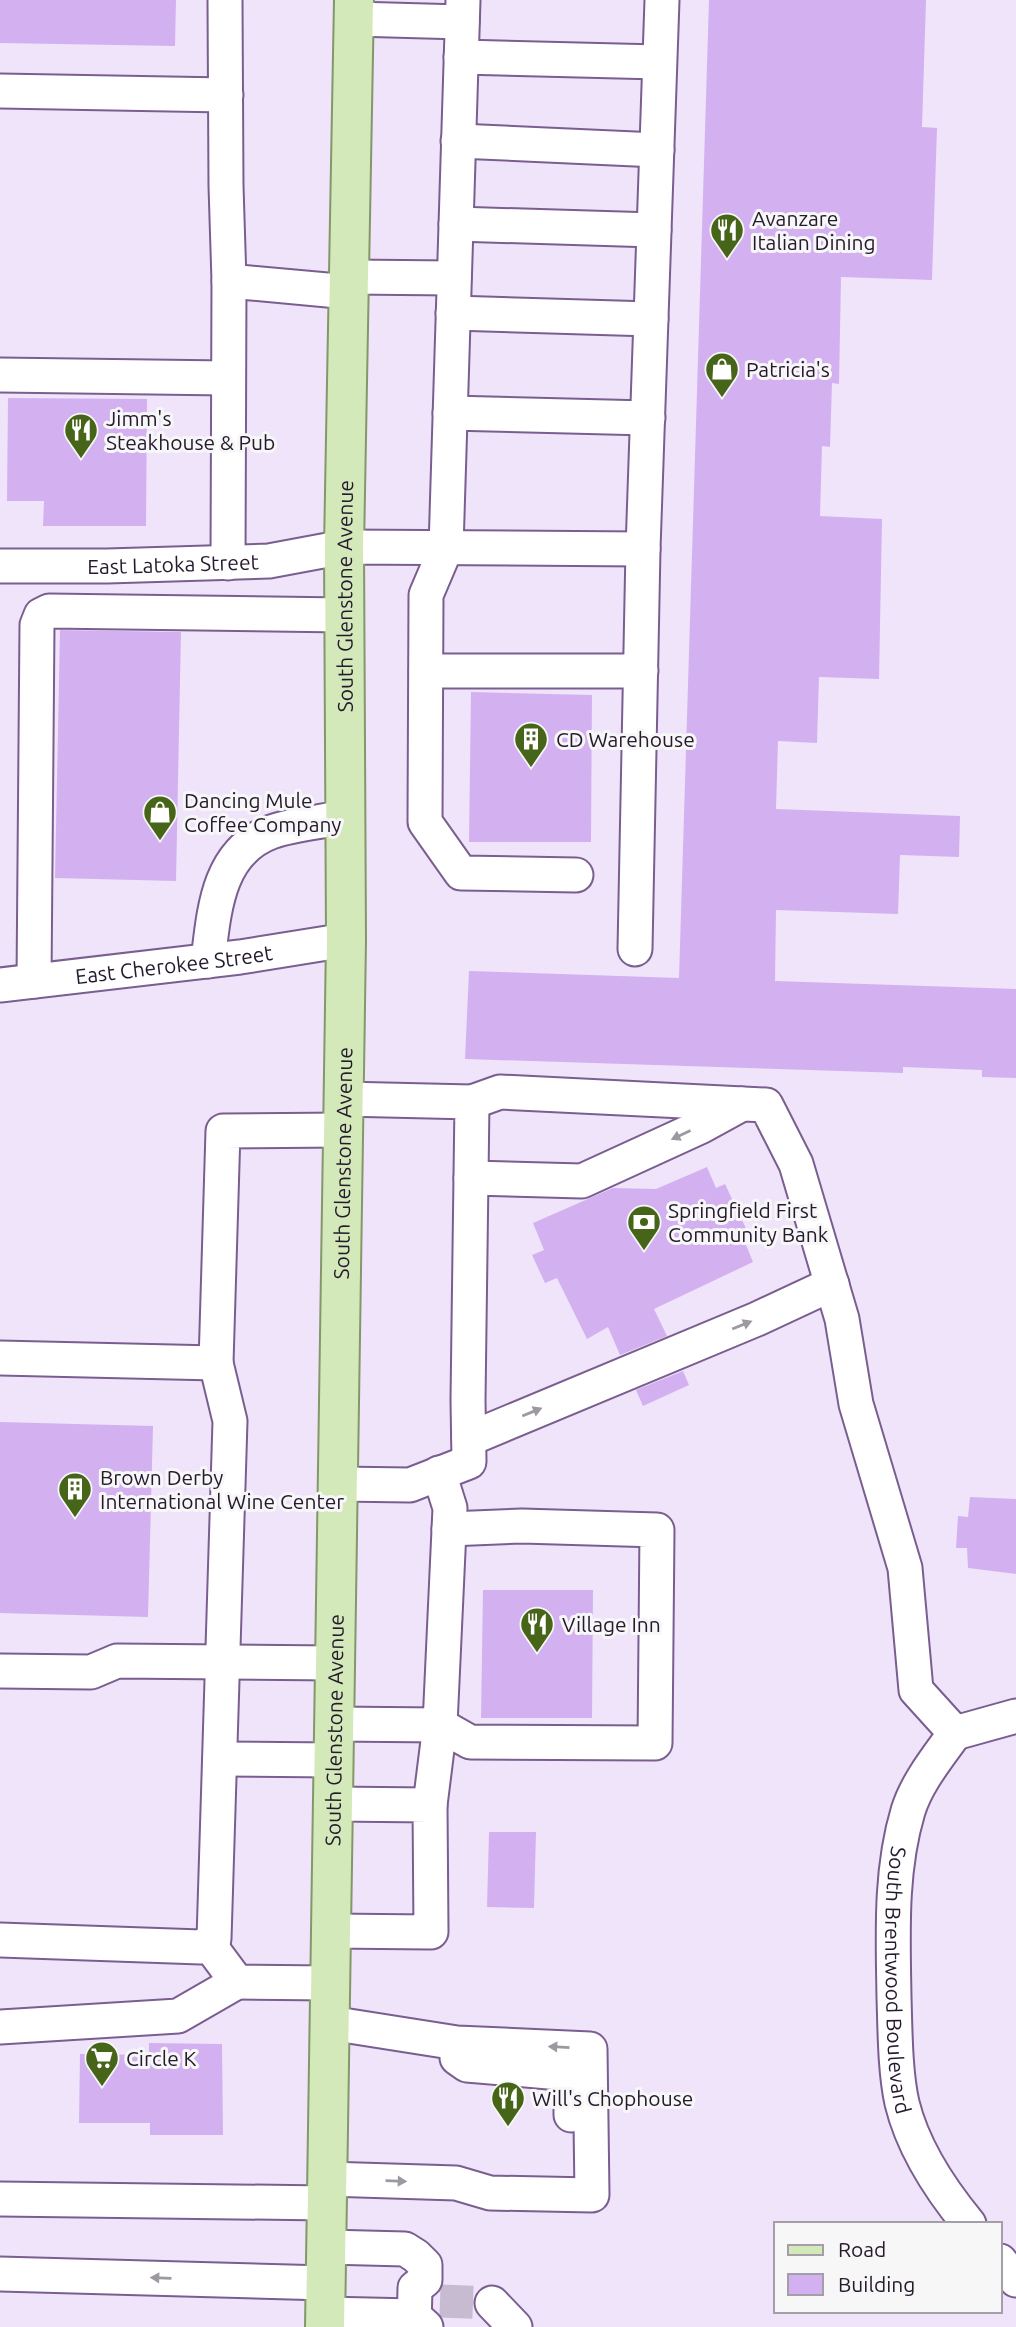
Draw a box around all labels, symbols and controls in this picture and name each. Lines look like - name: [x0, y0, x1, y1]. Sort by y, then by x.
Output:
- place label: Avanzare Italian Dining: [752, 206, 876, 254]
- restaurant icon: Avanzare Italian Dining: [708, 211, 746, 260]
- shop icon: Patricia's: [703, 350, 741, 399]
- place label: Patricia's: [746, 357, 830, 381]
- place label: Jimm's Steakhouse & Pub: [106, 406, 275, 454]
- restaurant icon: Jimm's Steakhouse & Pub: [62, 411, 100, 460]
- street label: South Glenstone Avenue: [332, 480, 357, 712]
- street label: East Latoka Street: [87, 549, 259, 578]
- building icon: CD Warehouse: [512, 720, 550, 769]
- place label: CD Warehouse: [556, 727, 695, 751]
- place label: Dancing Mule Coffee Company: [184, 788, 341, 836]
- shop icon: Dancing Mule Coffee Company: [141, 793, 179, 842]
- street label: East Cherokee Street: [74, 940, 274, 988]
- street label: South Glenstone Avenue: [329, 1047, 356, 1279]
- one-way arrow: [671, 1130, 692, 1141]
- place label: Springfield First Community Bank: [668, 1198, 829, 1246]
- bank icon: Springfield First Community Bank: [625, 1203, 663, 1252]
- one-way arrow: [732, 1320, 753, 1331]
- one-way arrow: [522, 1407, 543, 1418]
- place label: Brown Derby International Wine Center: [100, 1465, 344, 1513]
- building icon: Brown Derby International Wine Center: [56, 1470, 94, 1519]
- restaurant icon: Village Inn: [518, 1605, 556, 1654]
- place label: Village Inn: [562, 1612, 661, 1636]
- street label: South Glenstone Avenue: [320, 1614, 348, 1846]
- street label: South Brentwood Boulevard: [881, 1845, 916, 2116]
- supermarket icon: Circle K: [83, 2039, 121, 2088]
- one-way arrow: [547, 2042, 569, 2053]
- place label: Circle K: [126, 2046, 197, 2070]
- restaurant icon: Will's Chophouse: [489, 2079, 527, 2128]
- place label: Will's Chophouse: [532, 2086, 693, 2110]
- one-way arrow: [385, 2176, 407, 2187]
- legend: [774, 2222, 1002, 2313]
- text: Road: [838, 2237, 886, 2261]
- text: Building: [838, 2272, 915, 2296]
- one-way arrow: [150, 2273, 172, 2284]

